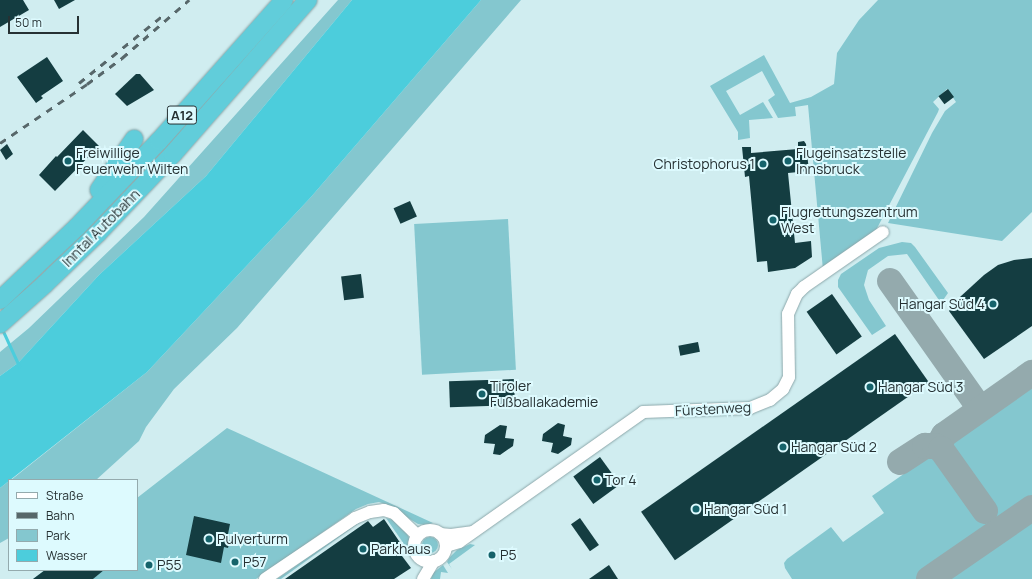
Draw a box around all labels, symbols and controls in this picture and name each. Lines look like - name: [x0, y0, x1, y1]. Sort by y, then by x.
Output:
- scale bar: [10, 8, 81, 34]
- text: 50 m: [15, 14, 42, 31]
- road number: A12: [166, 104, 198, 126]
- place label: Freiwillige Feuerwehr Wilten: [76, 145, 188, 178]
- place label: Flugeinsatzstelle Innsbruck: [796, 145, 906, 178]
- marker: Freiwillige Feuerwehr Wilten: [63, 156, 73, 166]
- place label: Christophorus 1: [654, 156, 755, 172]
- marker: Flugeinsatzstelle Innsbruck: [783, 156, 793, 166]
- marker: Christophorus 1: [758, 159, 768, 169]
- street label: Inntal Autobahn: [59, 186, 143, 270]
- place label: Flugrettungszentrum West: [781, 204, 918, 236]
- marker: Flugrettungszentrum West: [768, 215, 778, 225]
- place label: Hangar Süd 4: [899, 296, 985, 312]
- marker: Hangar Süd 4: [988, 299, 998, 309]
- place label: Tiroler Fußballakademie: [490, 378, 598, 410]
- place label: Hangar Süd 3: [878, 379, 963, 395]
- marker: Hangar Süd 3: [865, 382, 875, 392]
- marker: Tiroler Fußballakademie: [477, 389, 487, 399]
- street label: Fürstenweg: [675, 399, 751, 419]
- place label: Hangar Süd 2: [791, 439, 877, 455]
- marker: Hangar Süd 2: [778, 442, 788, 452]
- place label: Tor 4: [605, 472, 637, 488]
- marker: Tor 4: [592, 475, 602, 485]
- legend: [8, 479, 138, 571]
- text: Straße: [46, 487, 83, 504]
- place label: Hangar Süd 1: [704, 501, 787, 517]
- marker: Hangar Süd 1: [691, 504, 701, 514]
- text: Bahn: [46, 507, 74, 524]
- text: Park: [46, 527, 70, 544]
- place label: Pulverturm: [217, 531, 288, 547]
- marker: Pulverturm: [204, 534, 214, 544]
- place label: Parkhaus: [371, 541, 431, 557]
- marker: Parkhaus: [358, 544, 368, 554]
- text: Wasser: [46, 547, 87, 564]
- place label: P5: [500, 547, 517, 563]
- marker: P5: [487, 550, 497, 560]
- place label: P57: [243, 554, 267, 570]
- place label: P55: [157, 557, 182, 573]
- marker: P57: [230, 557, 240, 567]
- marker: P55: [144, 560, 154, 570]

